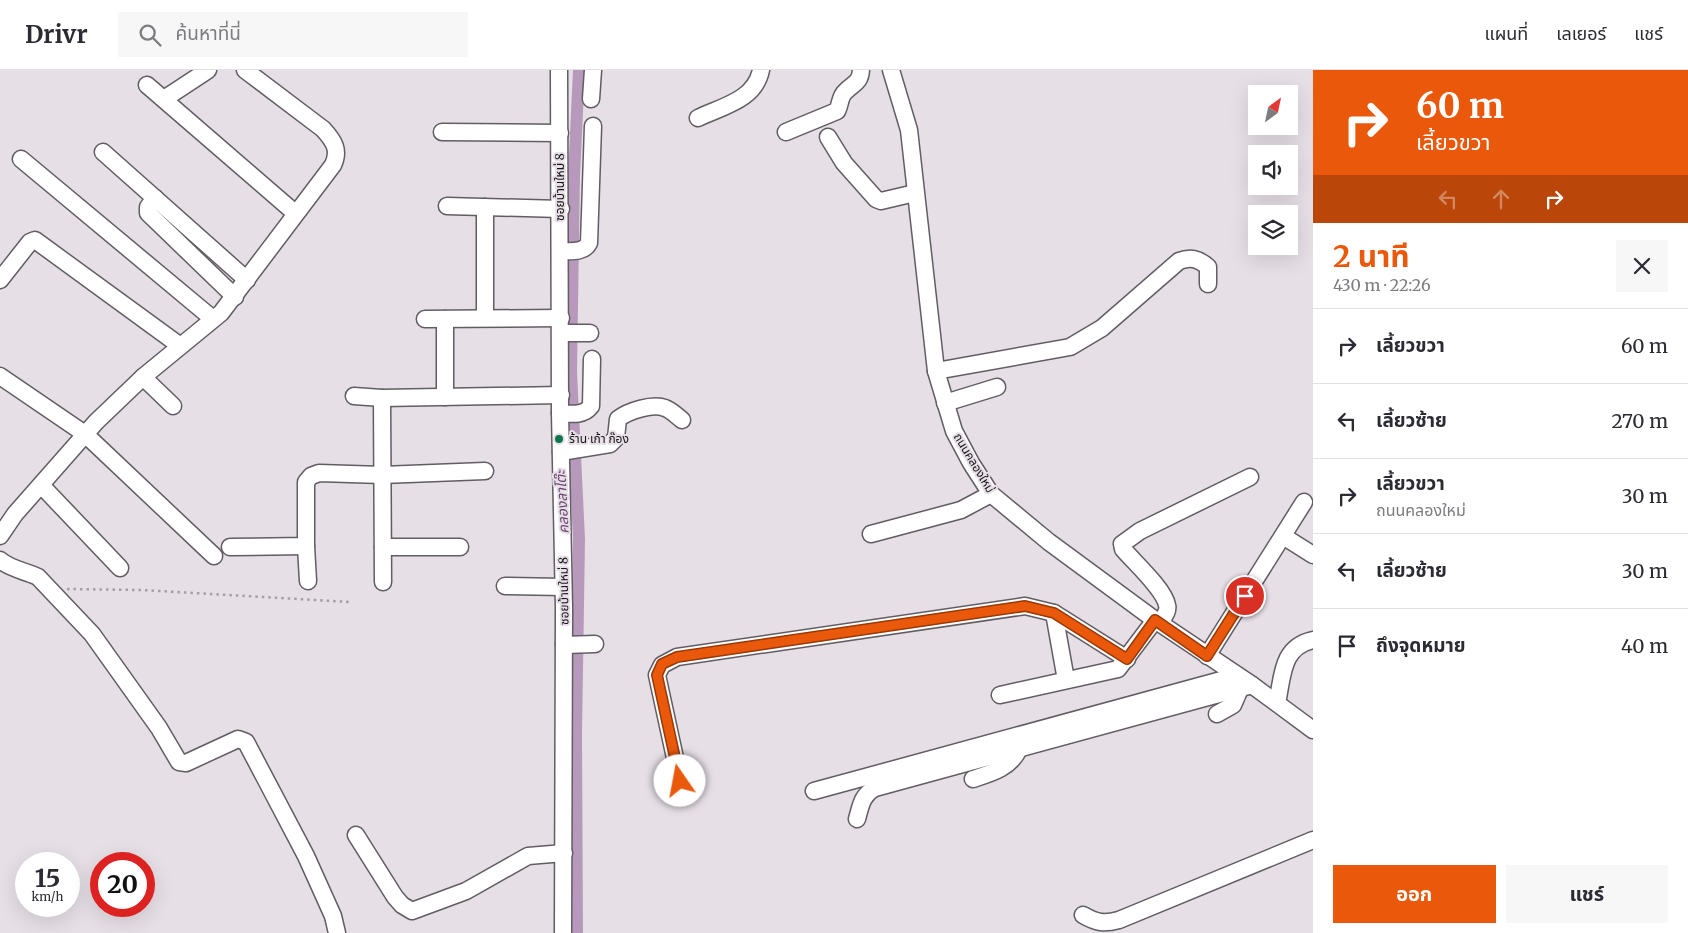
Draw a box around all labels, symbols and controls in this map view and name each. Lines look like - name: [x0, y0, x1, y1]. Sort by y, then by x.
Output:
- search box: [118, 12, 468, 57]
- text: Drivr: [25, 19, 88, 50]
- icon: search: [136, 21, 164, 49]
- text: ค้นหาที่นี่: [176, 21, 241, 45]
- text: แผนที่: [1484, 22, 1528, 45]
- text: เลเยอร์: [1556, 22, 1606, 45]
- text: แชร์: [1634, 22, 1663, 45]
- text: 60 m: [1416, 84, 1504, 128]
- north arrow: [1248, 85, 1298, 135]
- map controls: [1248, 85, 1298, 255]
- icon: right: [1333, 90, 1398, 155]
- text: เลี้ยวขวา: [1416, 128, 1491, 156]
- button: sound: [1248, 145, 1298, 195]
- street label: ซอยบ้านใหม่ 8: [552, 153, 567, 221]
- icon: left: [1434, 185, 1462, 213]
- icon: ahead: [1487, 185, 1515, 213]
- icon: right: [1540, 185, 1568, 213]
- button: layers: [1248, 205, 1298, 255]
- text: 2 นาที: [1333, 237, 1410, 275]
- button: close: [1616, 240, 1668, 292]
- text: 430 m · 22:26: [1333, 275, 1431, 295]
- icon: right: [1333, 332, 1361, 360]
- text: เลี้ยวขวา: [1376, 333, 1445, 357]
- text: 60 m: [1621, 334, 1668, 358]
- icon: left: [1333, 407, 1361, 435]
- text: เลี้ยวซ้าย: [1376, 408, 1447, 432]
- text: 270 m: [1611, 409, 1668, 433]
- street label: ถนนคลองใหม่: [951, 430, 998, 495]
- place label: ร้าน เก้า ก๊อง: [569, 431, 629, 446]
- marker: ร้าน เก้า ก๊อง: [553, 433, 565, 445]
- water label: คลองลาโต๊ะ: [551, 468, 573, 534]
- text: เลี้ยวขวา: [1376, 471, 1445, 495]
- icon: right: [1333, 482, 1361, 510]
- text: 30 m: [1622, 484, 1668, 508]
- text: ถนนคลองใหม่: [1376, 500, 1466, 520]
- street label: ซอยบ้านใหม่ 8: [555, 557, 572, 625]
- icon: left: [1333, 557, 1361, 585]
- text: เลี้ยวซ้าย: [1376, 558, 1447, 582]
- text: 30 m: [1622, 559, 1668, 583]
- pin: [1224, 575, 1266, 617]
- icon: arrive: [1231, 582, 1259, 610]
- icon: arrive: [1333, 632, 1361, 660]
- text: ถึงจุดหมาย: [1376, 633, 1466, 657]
- text: 40 m: [1621, 634, 1668, 658]
- position arrow: [653, 754, 705, 806]
- speed limit sign: 20: [90, 852, 155, 917]
- text: 15: [35, 862, 60, 894]
- button: ออก: [1333, 865, 1496, 923]
- button: แชร์: [1506, 865, 1668, 923]
- text: km/h: [32, 889, 63, 904]

